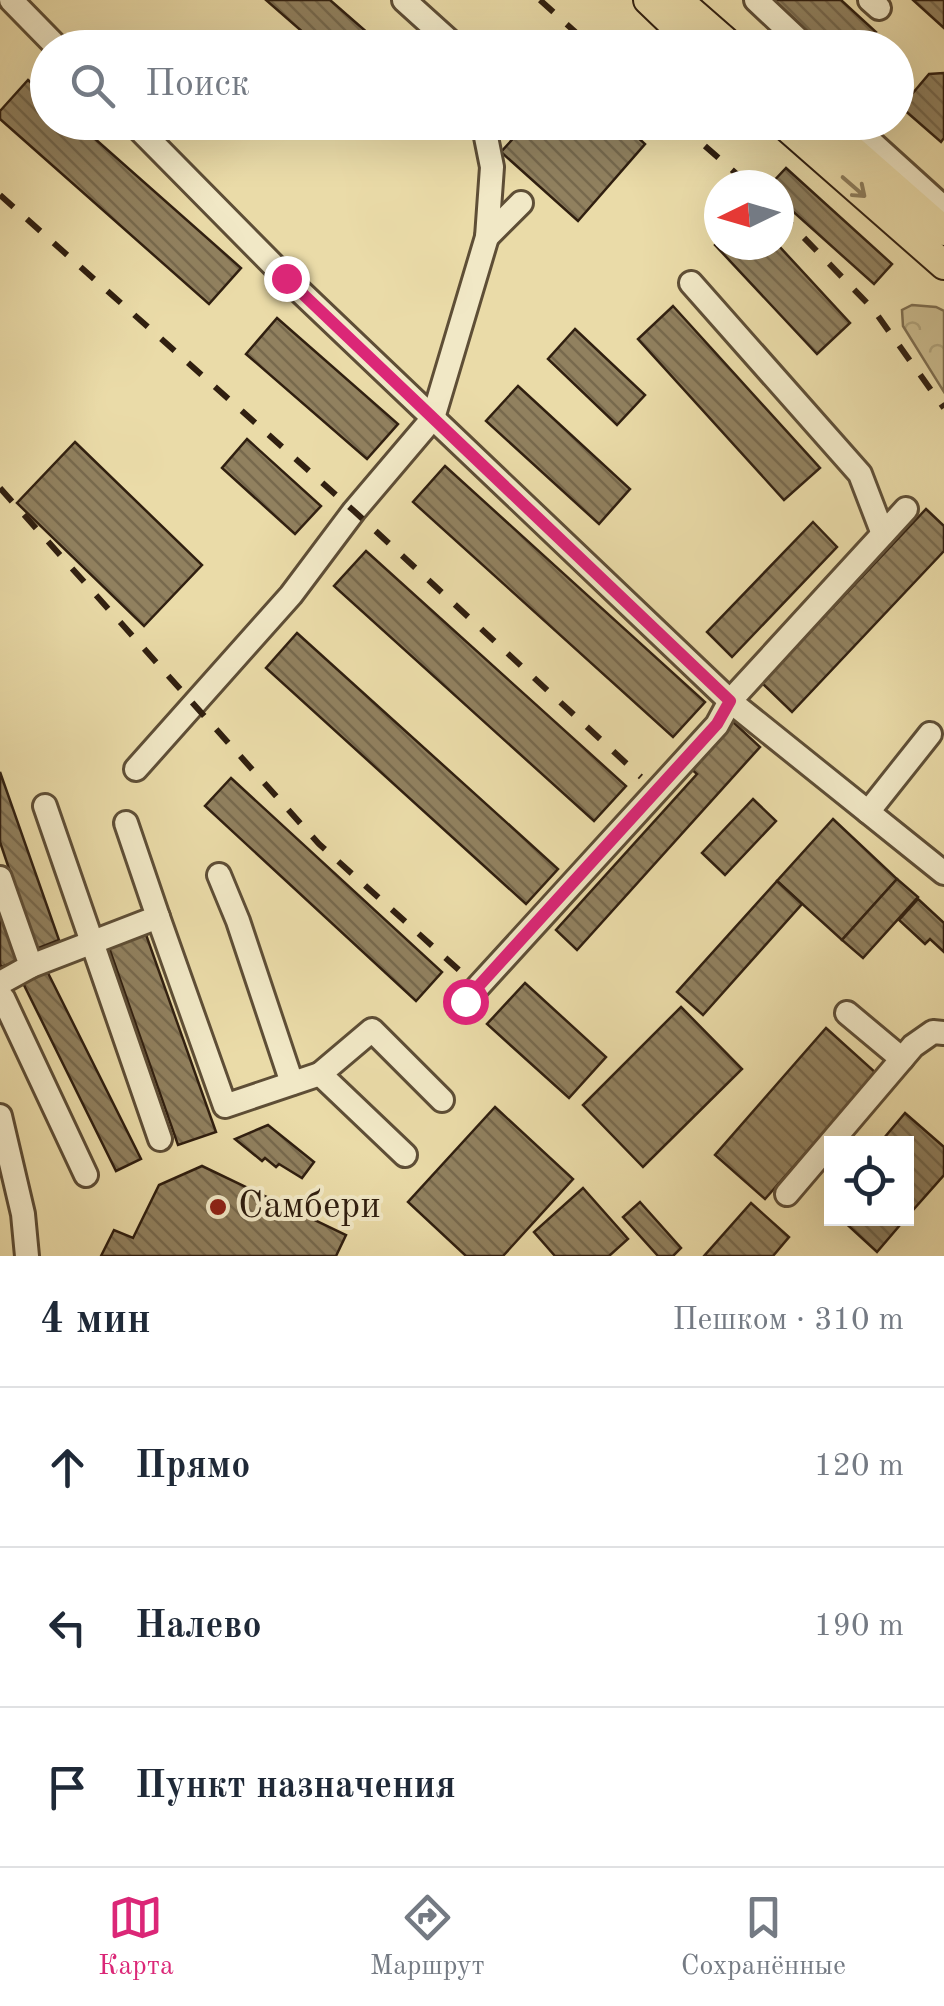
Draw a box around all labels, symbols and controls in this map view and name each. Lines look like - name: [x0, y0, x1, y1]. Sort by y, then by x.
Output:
- search box: [30, 30, 914, 140]
- icon: search: [65, 58, 120, 113]
- text: Поиск: [145, 66, 250, 104]
- north arrow: [704, 170, 794, 260]
- one-way arrow: [841, 175, 866, 198]
- route end: [264, 256, 310, 302]
- route start: [443, 979, 489, 1025]
- map controls: [824, 1136, 914, 1226]
- button: locate: [824, 1136, 914, 1226]
- place label: Самбери: [238, 1188, 381, 1226]
- marker: Самбери: [207, 1196, 229, 1218]
- text: 4 мин: [40, 1300, 151, 1342]
- text: Пешком · 310 m: [672, 1305, 904, 1337]
- icon: ahead: [40, 1440, 95, 1495]
- text: Прямо: [135, 1448, 250, 1486]
- text: 120 m: [814, 1451, 904, 1483]
- icon: left: [40, 1600, 95, 1655]
- text: Налево: [135, 1608, 262, 1646]
- text: 190 m: [814, 1611, 904, 1643]
- icon: arrive: [40, 1760, 95, 1815]
- text: Пункт назначения: [135, 1768, 456, 1806]
- tab: Карта: [98, 1890, 174, 1985]
- tab: Маршрут: [370, 1890, 485, 1985]
- tab: Сохранённые: [681, 1890, 846, 1985]

